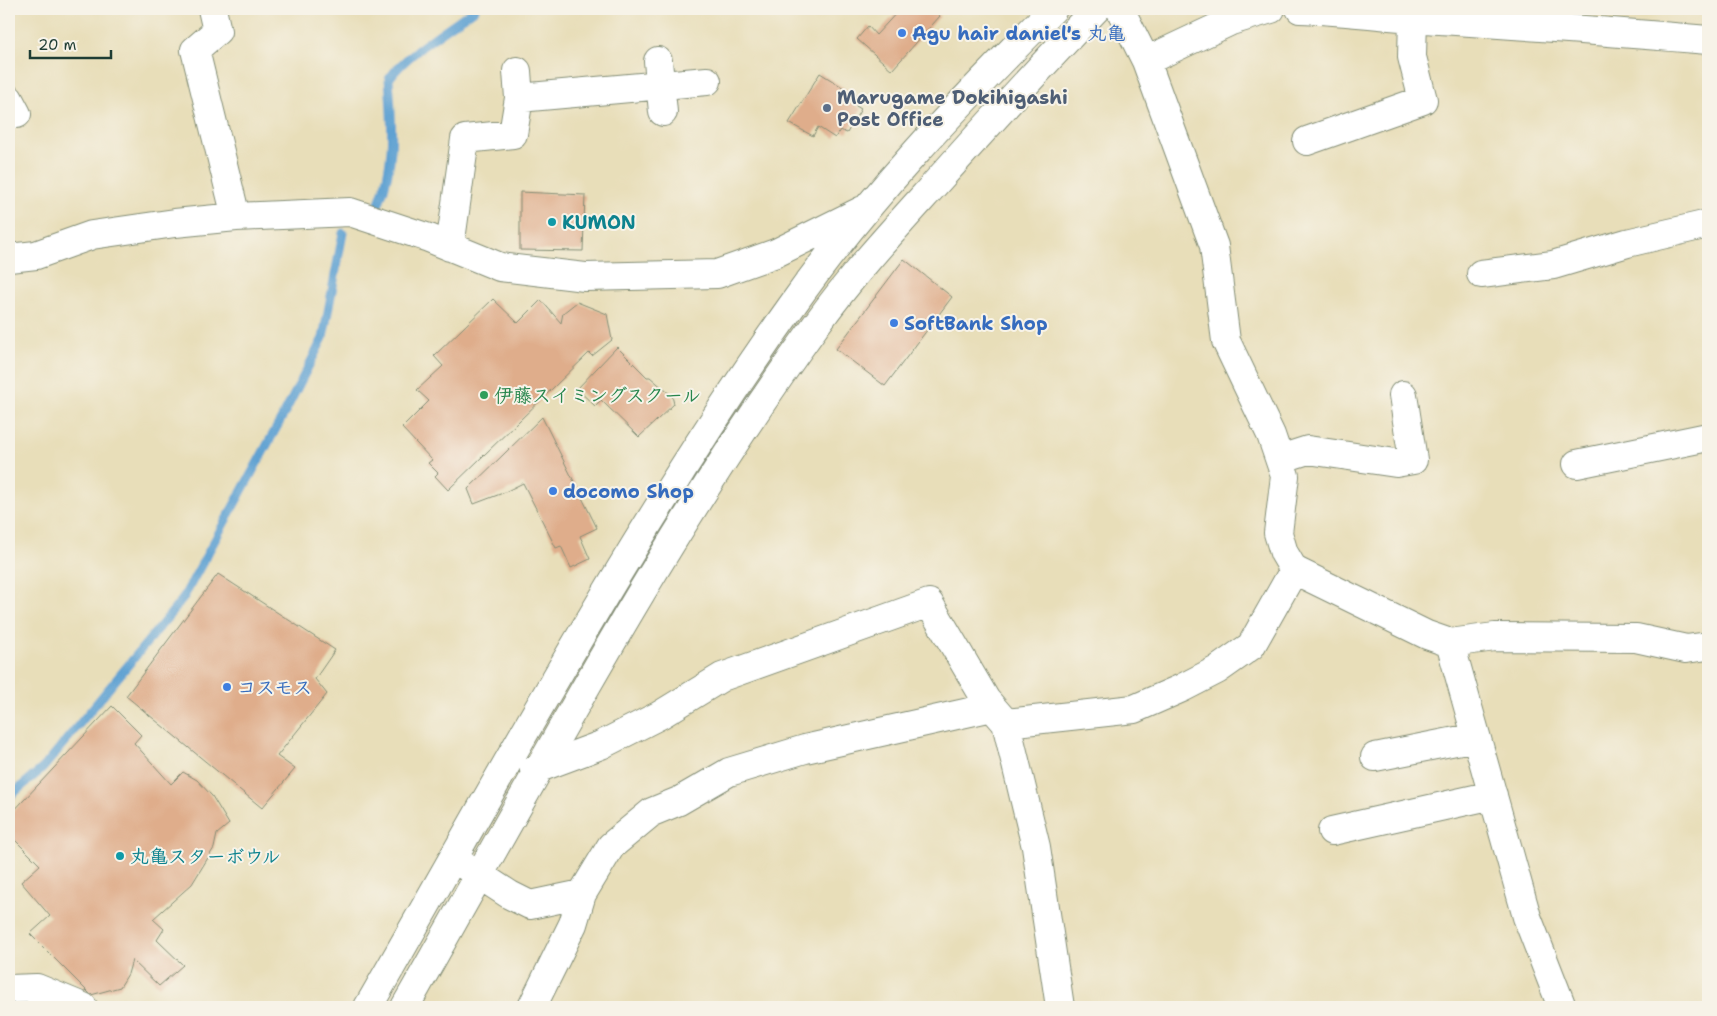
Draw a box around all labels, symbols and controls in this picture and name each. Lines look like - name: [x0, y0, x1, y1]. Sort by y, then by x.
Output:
- place label: Agu hair daniel's 丸亀: [912, 21, 1126, 46]
- marker: Agu hair daniel's 丸亀: [896, 27, 908, 39]
- scale bar: [30, 28, 111, 60]
- text: 20 m: [38, 35, 77, 55]
- place label: Marugame Dokihigashi Post Office: [837, 85, 1068, 132]
- marker: Marugame Dokihigashi Post Office: [821, 102, 833, 114]
- place label: KUMON: [562, 210, 636, 235]
- marker: KUMON: [546, 216, 558, 228]
- place label: SoftBank Shop: [904, 311, 1048, 336]
- marker: SoftBank Shop: [888, 317, 900, 329]
- place label: 伊藤スイミングスクール: [494, 383, 701, 408]
- marker: 伊藤スイミングスクール: [478, 389, 490, 401]
- place label: docomo Shop: [563, 479, 694, 504]
- marker: docomo Shop: [547, 485, 559, 497]
- place label: コスモス: [237, 675, 312, 700]
- marker: コスモス: [221, 681, 233, 693]
- place label: 丸亀スターボウル: [130, 844, 281, 869]
- marker: 丸亀スターボウル: [114, 850, 126, 862]

